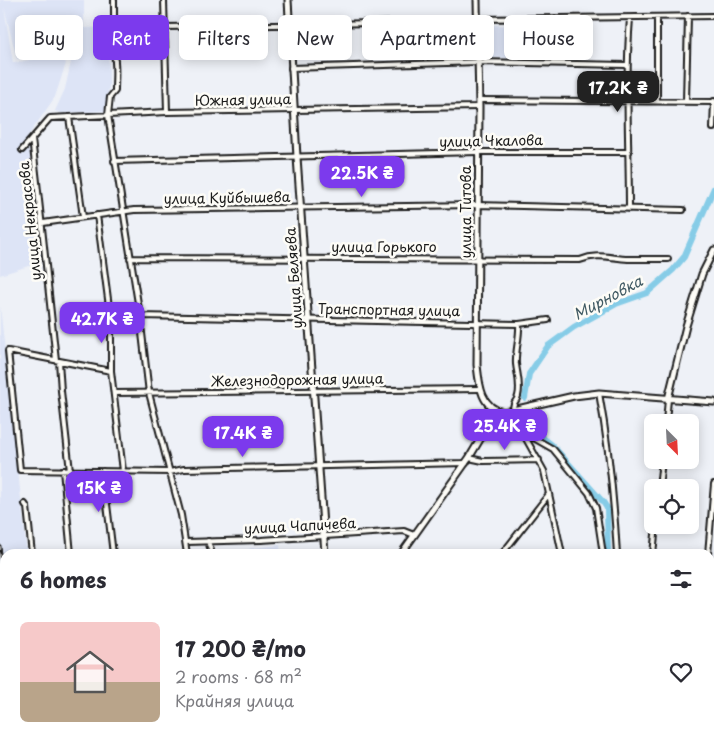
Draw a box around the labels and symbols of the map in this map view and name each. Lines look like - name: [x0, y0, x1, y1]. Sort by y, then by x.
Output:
- pin: 17.2K ₴: [572, 70, 664, 113]
- street label: Южная улица: [195, 88, 291, 111]
- street label: улица Чкалова: [439, 129, 543, 152]
- pin: 22.5K ₴: [316, 156, 408, 198]
- street label: улица Некрасова: [13, 160, 46, 282]
- street label: улица Титова: [455, 165, 476, 258]
- street label: улица Куйбышева: [163, 186, 291, 209]
- street label: улица Беляева: [279, 226, 308, 329]
- street label: улица Горького: [331, 236, 437, 257]
- water label: Мирновка: [568, 268, 647, 325]
- street label: Транспортная улица: [318, 298, 461, 321]
- pin: 42.7K ₴: [56, 302, 148, 344]
- street label: Железнодорожная улица: [210, 367, 384, 392]
- pin: 25.4K ₴: [459, 408, 551, 451]
- north arrow: [644, 414, 699, 469]
- pin: 17.4K ₴: [197, 416, 289, 458]
- pin: 15K ₴: [64, 470, 134, 513]
- street label: улица Чапичева: [243, 512, 357, 539]

